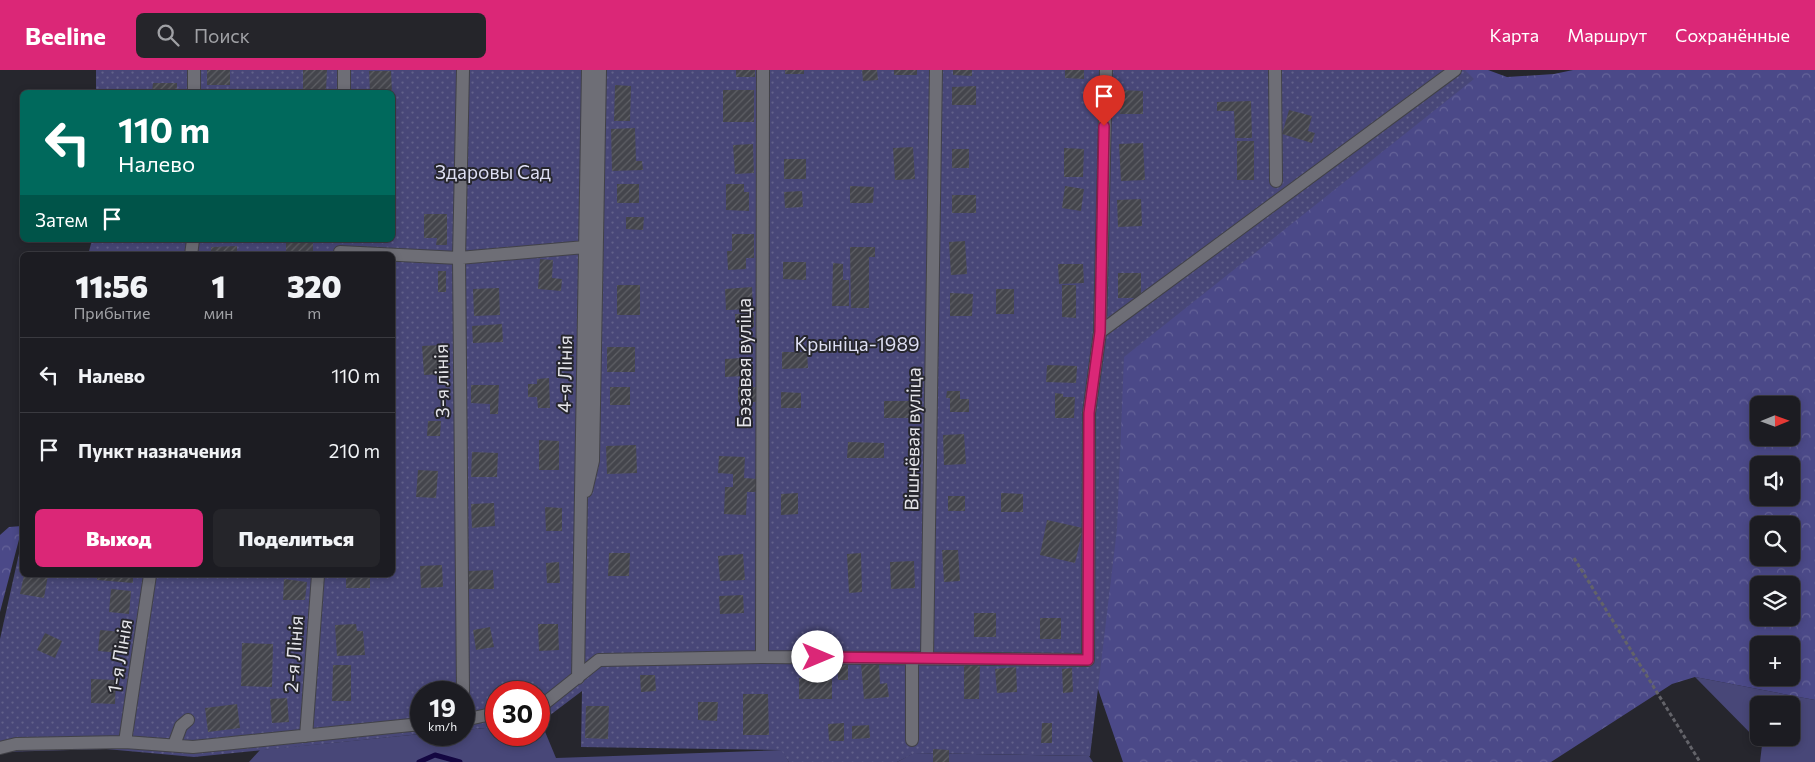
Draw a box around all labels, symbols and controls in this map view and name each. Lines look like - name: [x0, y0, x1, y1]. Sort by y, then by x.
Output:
- search box: [136, 13, 486, 58]
- text: Beeline: [25, 21, 106, 50]
- icon: search: [154, 21, 182, 49]
- text: Поиск: [194, 24, 250, 47]
- text: Карта: [1490, 24, 1539, 46]
- text: Маршрут: [1567, 24, 1647, 46]
- text: Сохранённые: [1675, 24, 1790, 46]
- pin: [1083, 75, 1125, 126]
- icon: arrive: [1090, 82, 1118, 110]
- text: 110 m: [118, 107, 210, 150]
- icon: left: [35, 110, 100, 175]
- text: Налево: [118, 150, 195, 177]
- park label: Здаровы Сад: [435, 160, 551, 183]
- icon: arrive: [98, 205, 126, 233]
- text: Затем: [35, 208, 88, 231]
- text: 11:56: [76, 267, 148, 304]
- text: 1: [212, 267, 226, 304]
- text: 320: [287, 267, 342, 304]
- street label: Бэзавая вуліца: [732, 298, 755, 428]
- text: Прибытие: [73, 303, 150, 322]
- text: мин: [204, 303, 233, 322]
- text: m: [307, 303, 321, 322]
- park label: Крыніца-1989: [795, 332, 919, 355]
- street label: 4-я Лінія: [552, 335, 576, 413]
- street label: 3-я лінія: [429, 344, 453, 418]
- icon: left: [35, 361, 63, 389]
- text: Налево: [78, 364, 145, 387]
- text: 110 m: [331, 364, 380, 387]
- street label: Вішнёвая вуліца: [899, 367, 925, 511]
- north arrow: [1750, 396, 1800, 446]
- map controls: [1750, 396, 1800, 746]
- icon: arrive: [35, 436, 63, 464]
- text: Пункт назначения: [78, 439, 241, 462]
- text: 210 m: [329, 439, 380, 462]
- button: sound: [1750, 456, 1800, 506]
- button: Выход: [35, 509, 203, 567]
- button: Поделиться: [213, 509, 380, 567]
- button: search: [1750, 516, 1800, 566]
- button: layers: [1750, 576, 1800, 626]
- street label: 2-я Лінія: [279, 615, 307, 693]
- street label: 1-я Лінія: [102, 617, 136, 695]
- position arrow: [791, 630, 843, 682]
- button: +: [1750, 636, 1800, 686]
- speed limit sign: 30: [485, 681, 550, 746]
- text: 19: [429, 692, 456, 722]
- button: −: [1750, 696, 1800, 746]
- text: km/h: [428, 719, 457, 733]

